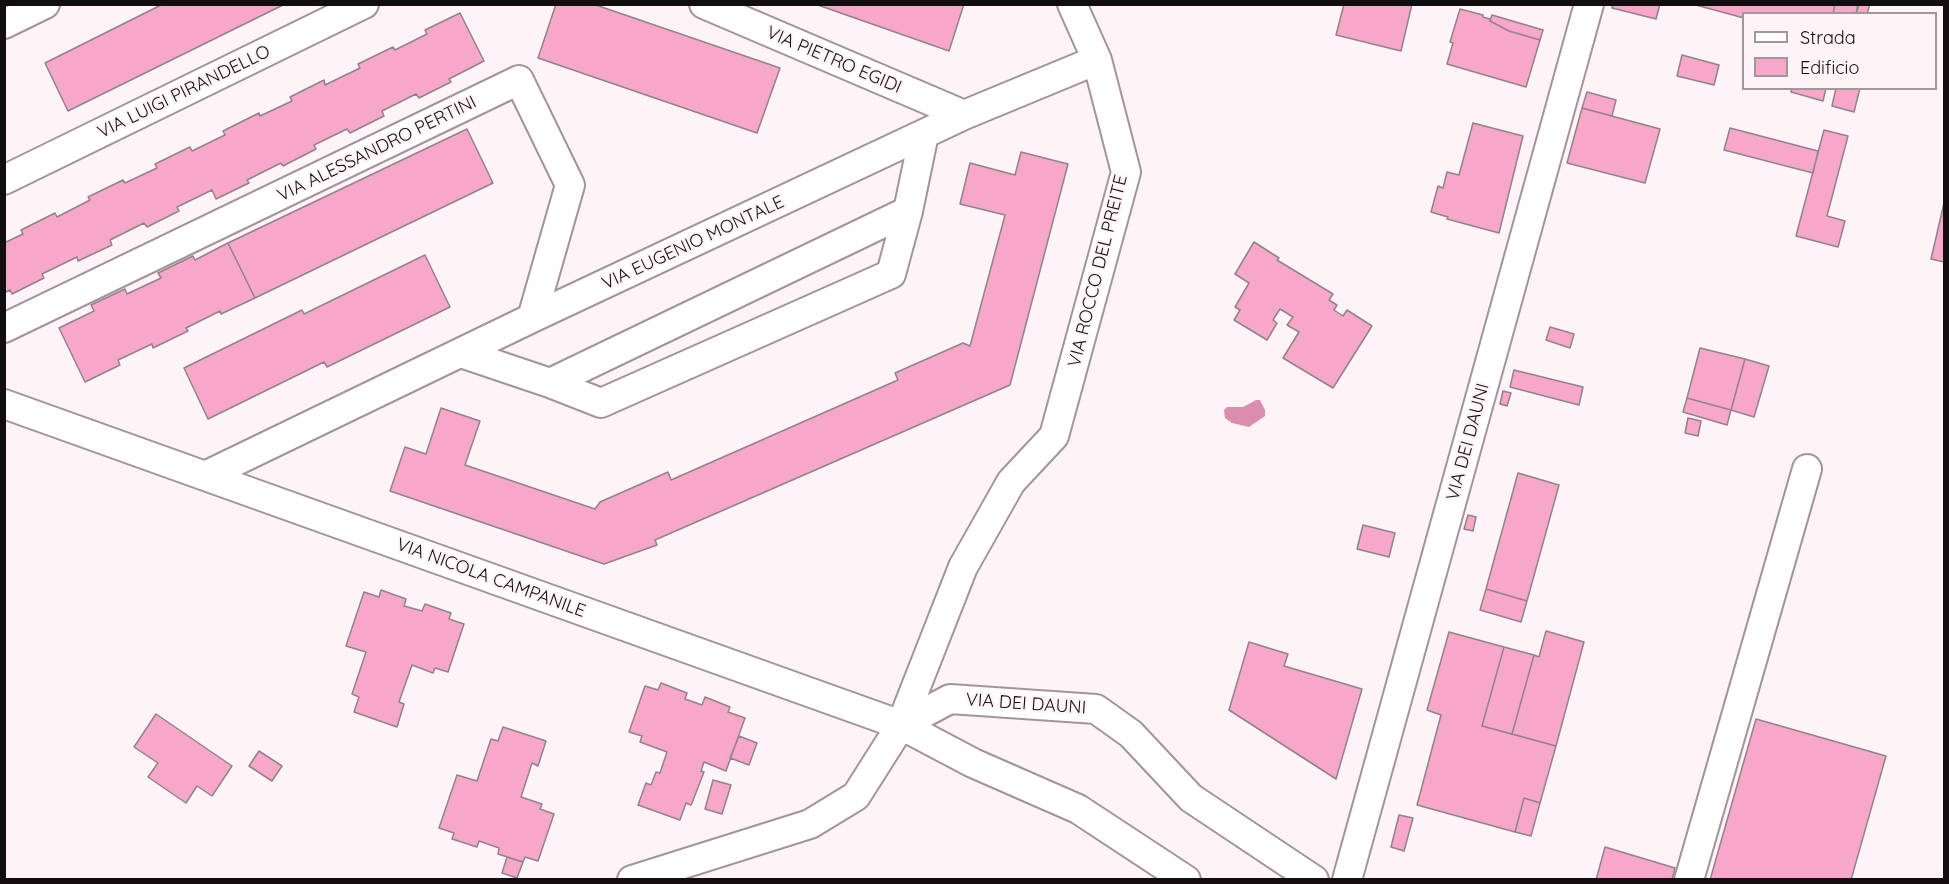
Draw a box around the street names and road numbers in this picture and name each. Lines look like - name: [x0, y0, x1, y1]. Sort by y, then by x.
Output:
- street label: VIA PIETRO EGIDI: [763, 22, 905, 98]
- street label: VIA LUIGI PIRANDELLO: [94, 41, 274, 143]
- street label: VIA ALESSANDRO PERTINI: [274, 91, 480, 207]
- street label: VIA ROCCO DEL PREITE: [1064, 173, 1132, 369]
- street label: VIA EUGENIO MONTALE: [599, 191, 787, 295]
- street label: VIA DEI DAUNI: [1442, 381, 1494, 503]
- street label: VIA NICOLA CAMPANILE: [393, 534, 589, 622]
- street label: VIA DEI DAUNI: [965, 689, 1087, 719]

